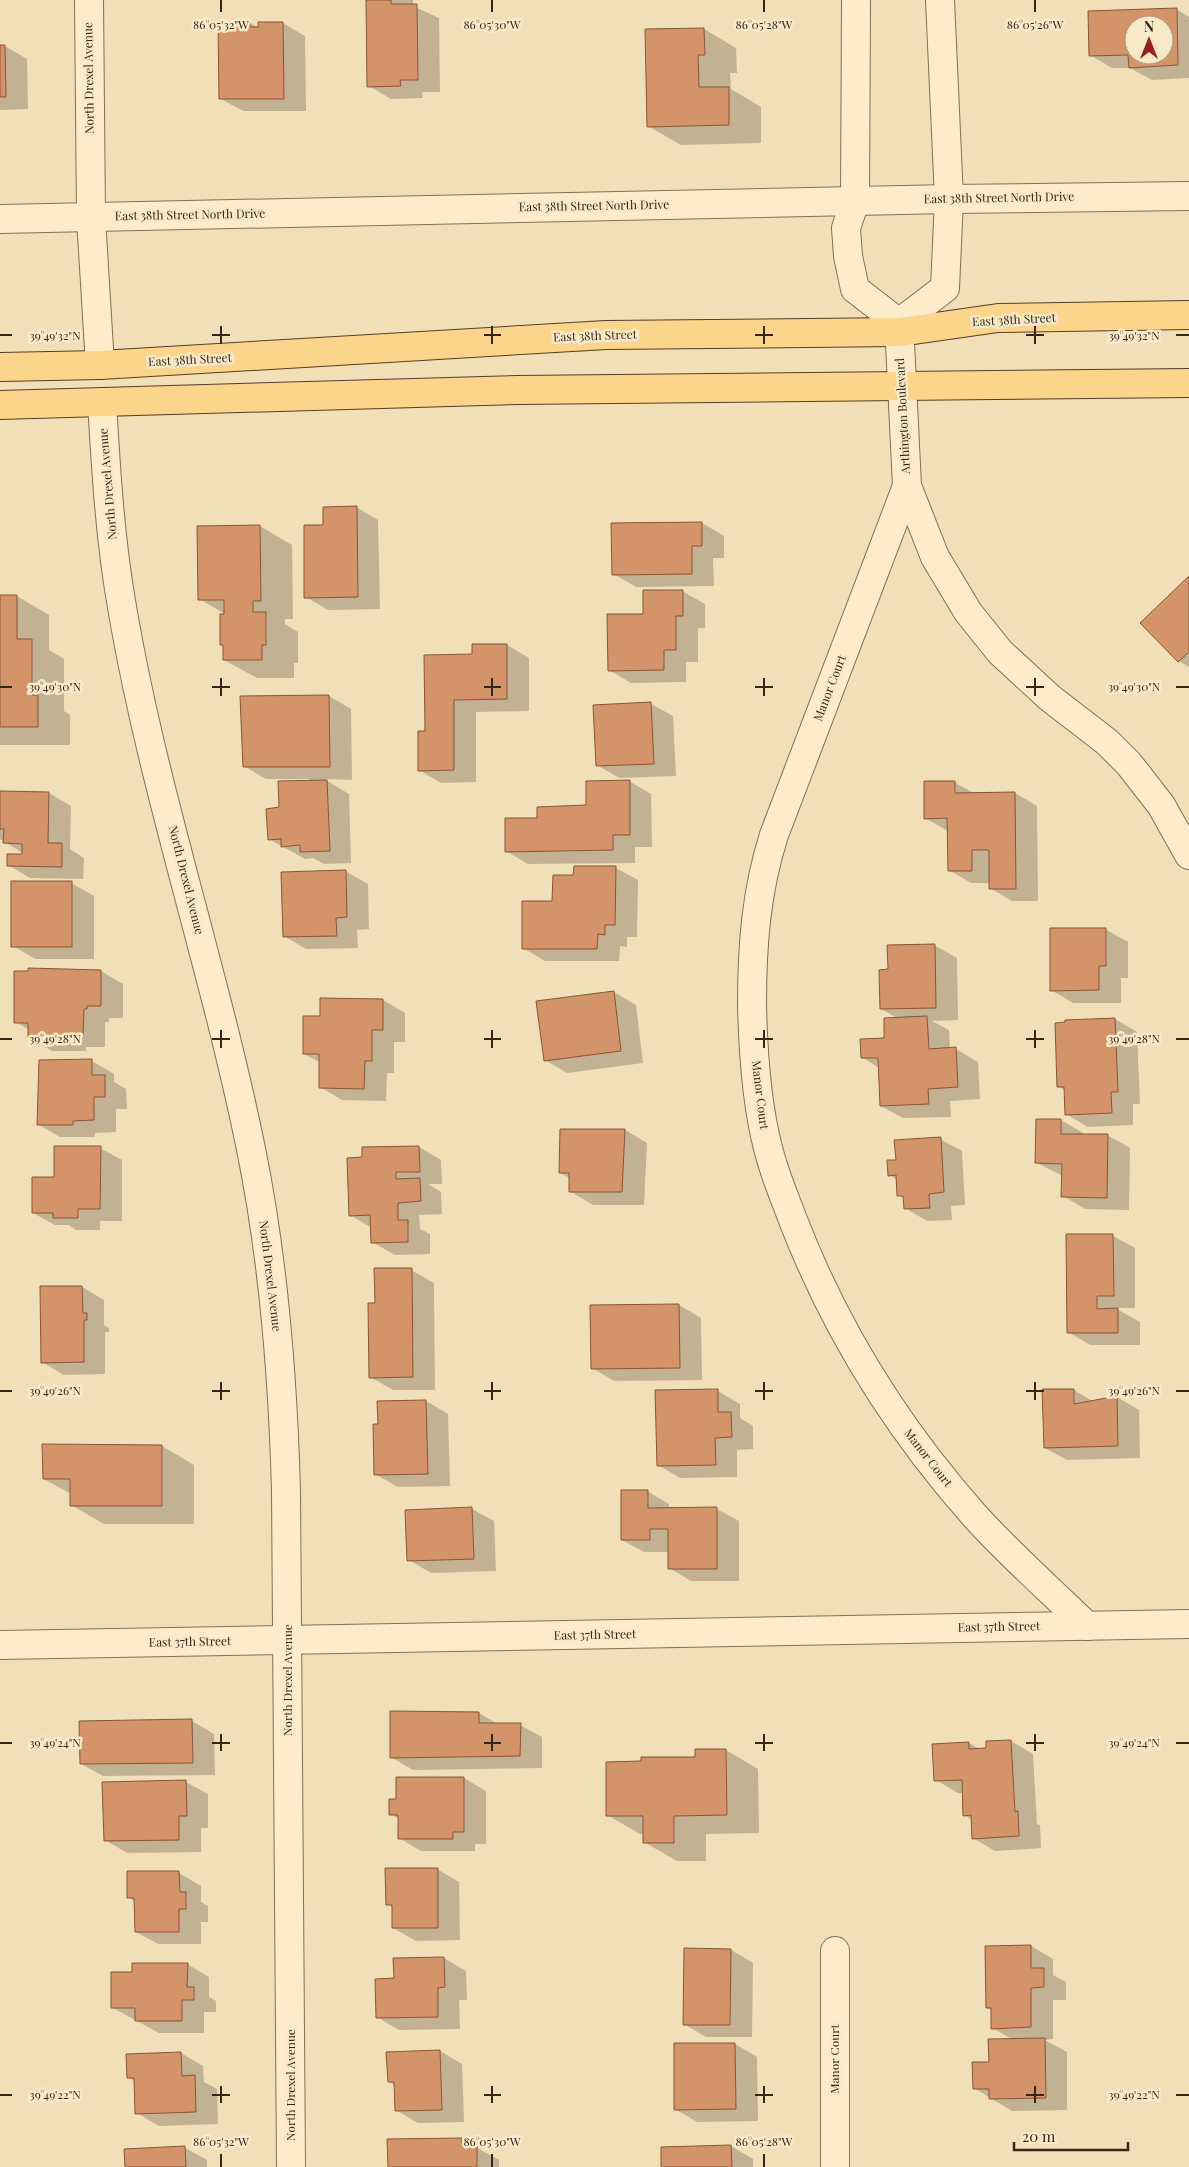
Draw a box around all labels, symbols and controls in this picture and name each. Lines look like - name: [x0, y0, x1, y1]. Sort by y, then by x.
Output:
- north arrow: [1124, 15, 1174, 65]
- text: 86°05'32"W: [193, 16, 249, 32]
- text: 86°05'30"W: [463, 16, 521, 32]
- text: 86°05'28"W: [736, 16, 793, 32]
- text: 86°05'26"W: [1007, 16, 1063, 32]
- text: N: [1144, 17, 1154, 36]
- street label: North Drexel Avenue: [79, 22, 97, 134]
- street label: East 38th Street North Drive: [924, 188, 1074, 206]
- street label: East 38th Street North Drive: [519, 196, 669, 214]
- street label: East 38th Street North Drive: [115, 205, 265, 223]
- street label: East 38th Street: [972, 309, 1057, 329]
- street label: East 38th Street: [553, 326, 638, 344]
- text: 39°49'32"N: [29, 327, 81, 343]
- text: 39°49'32"N: [1108, 327, 1160, 343]
- street label: East 38th Street: [148, 349, 233, 369]
- street label: Arthington Boulevard: [891, 358, 913, 476]
- street label: North Drexel Avenue: [94, 428, 120, 541]
- street label: Manor Court: [809, 652, 849, 723]
- text: 39°49'30"N: [29, 678, 82, 694]
- text: 39°49'30"N: [1108, 678, 1161, 694]
- street label: North Drexel Avenue: [166, 824, 208, 936]
- text: 39°49'28"N: [29, 1030, 82, 1046]
- text: 39°49'28"N: [1108, 1030, 1161, 1046]
- street label: Manor Court: [749, 1059, 773, 1131]
- street label: North Drexel Avenue: [256, 1219, 286, 1332]
- text: 39°49'26"N: [29, 1382, 82, 1398]
- text: 39°49'26"N: [1108, 1382, 1161, 1398]
- street label: Manor Court: [901, 1425, 957, 1490]
- street label: East 37th Street: [958, 1617, 1041, 1635]
- street label: North Drexel Avenue: [279, 1624, 295, 1736]
- street label: East 37th Street: [554, 1625, 637, 1643]
- street label: East 37th Street: [149, 1632, 232, 1650]
- text: 39°49'24"N: [29, 1734, 81, 1750]
- text: 39°49'24"N: [1108, 1734, 1160, 1750]
- street label: Manor Court: [826, 2023, 842, 2094]
- street label: North Drexel Avenue: [282, 2029, 298, 2141]
- text: 39°49'22"N: [29, 2086, 81, 2102]
- text: 39°49'22"N: [1108, 2086, 1160, 2102]
- scale bar: [1014, 2120, 1128, 2152]
- text: 20 m: [1022, 2126, 1056, 2146]
- text: 86°05'32"W: [193, 2133, 249, 2149]
- text: 86°05'30"W: [463, 2133, 521, 2149]
- text: 86°05'28"W: [736, 2133, 793, 2149]

